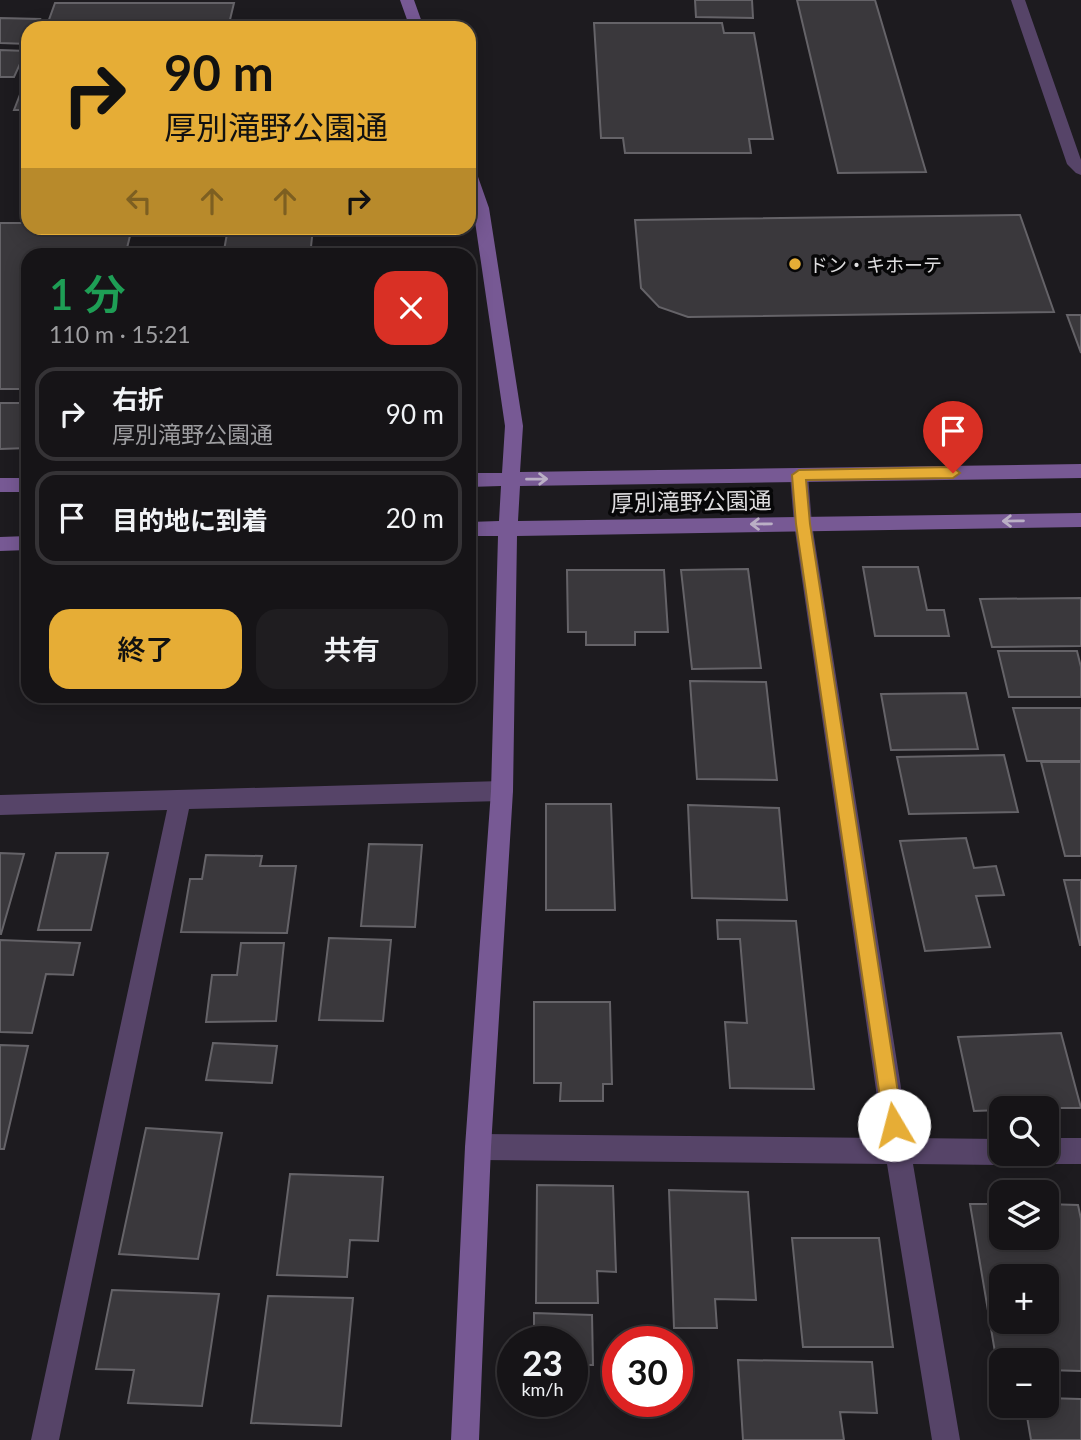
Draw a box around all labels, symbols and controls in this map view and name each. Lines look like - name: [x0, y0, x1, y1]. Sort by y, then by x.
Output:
- text: 90 m: [164, 43, 274, 101]
- icon: right: [49, 49, 140, 140]
- text: 厚別滝野公園通: [164, 107, 388, 146]
- icon: left: [120, 182, 158, 220]
- icon: ahead: [193, 182, 231, 220]
- icon: ahead: [266, 182, 304, 220]
- icon: right: [339, 182, 377, 220]
- place label: ドン・キホーテ: [809, 253, 942, 276]
- marker: ドン・キホーテ: [787, 256, 803, 272]
- text: 1 分: [49, 269, 126, 319]
- button: close: [374, 271, 448, 345]
- text: 110 m · 15:21: [49, 320, 191, 348]
- text: 右折: [112, 383, 164, 415]
- icon: right: [53, 395, 91, 433]
- text: 90 m: [386, 398, 444, 430]
- pin: [923, 401, 983, 473]
- icon: arrive: [934, 412, 972, 450]
- text: 厚別滝野公園通: [112, 420, 273, 448]
- one-way arrow: [525, 472, 548, 486]
- street label: 厚別滝野公園通: [610, 486, 772, 516]
- icon: arrive: [53, 499, 91, 537]
- text: 20 m: [386, 502, 444, 534]
- text: 目的地に到着: [112, 504, 268, 536]
- one-way arrow: [1002, 514, 1025, 528]
- one-way arrow: [750, 518, 773, 531]
- button: 終了: [49, 609, 242, 689]
- button: 共有: [256, 609, 448, 689]
- position arrow: [857, 1088, 931, 1162]
- map controls: [989, 1096, 1059, 1418]
- button: search: [989, 1096, 1059, 1166]
- button: layers: [989, 1180, 1059, 1250]
- button: +: [989, 1264, 1059, 1334]
- speed limit sign: 30: [602, 1326, 693, 1417]
- text: 23: [522, 1341, 563, 1383]
- button: −: [989, 1348, 1059, 1418]
- text: km/h: [521, 1378, 564, 1400]

